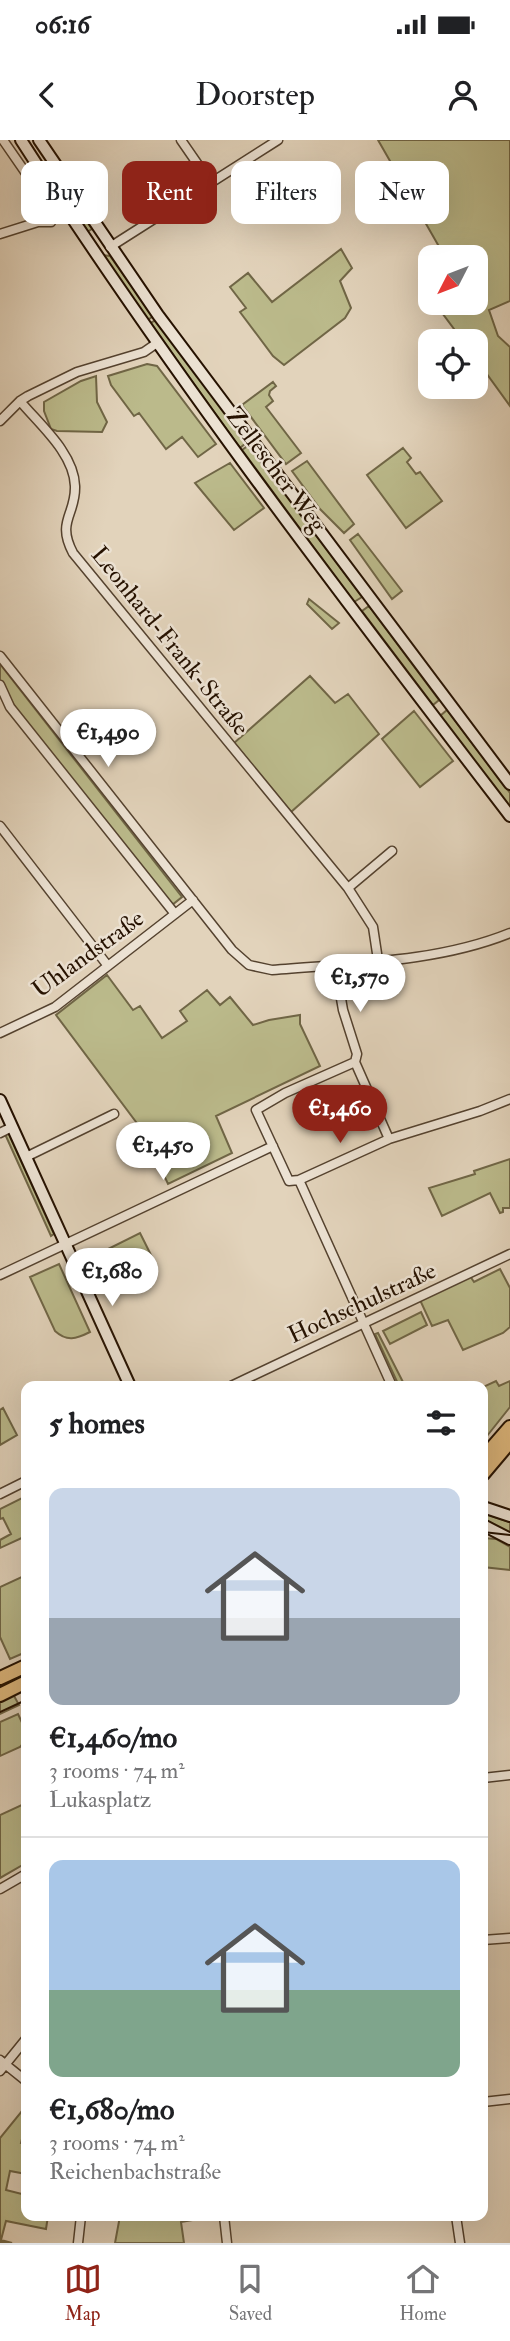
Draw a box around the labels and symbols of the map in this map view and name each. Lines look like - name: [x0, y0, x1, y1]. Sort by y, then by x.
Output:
- north arrow: [418, 245, 488, 315]
- street label: Zellescher Weg: [219, 401, 334, 540]
- street label: Leonhard-Frank-Straße: [84, 540, 256, 742]
- pin: €1,490: [51, 710, 165, 769]
- street label: Uhlandstraße: [26, 903, 150, 1005]
- pin: €1,570: [303, 954, 417, 1014]
- pin: €1,460: [283, 1086, 397, 1145]
- pin: €1,450: [106, 1122, 220, 1182]
- pin: €1,680: [55, 1248, 169, 1308]
- street label: Hochschulstraße: [283, 1255, 441, 1351]

